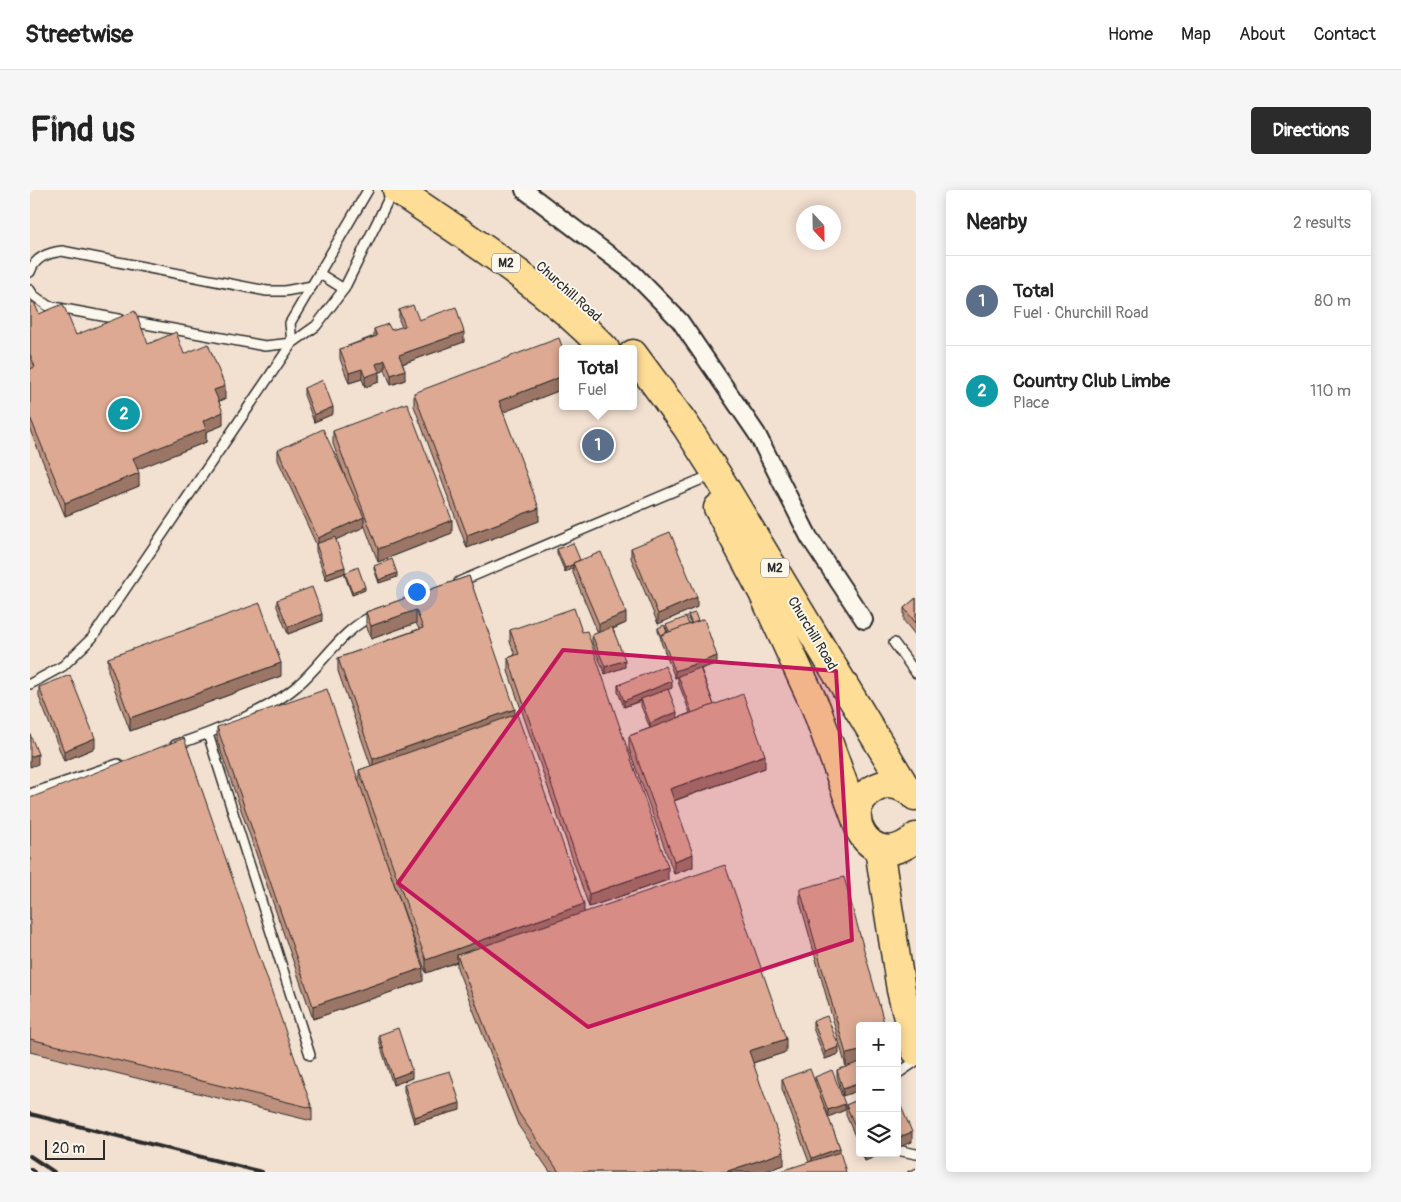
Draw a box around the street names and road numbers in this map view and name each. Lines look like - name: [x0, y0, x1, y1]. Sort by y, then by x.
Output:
- road number: M2: [492, 254, 520, 272]
- street label: Churchill Road: [532, 258, 605, 325]
- road number: M2: [761, 558, 789, 578]
- street label: Churchill Road: [784, 594, 841, 673]

